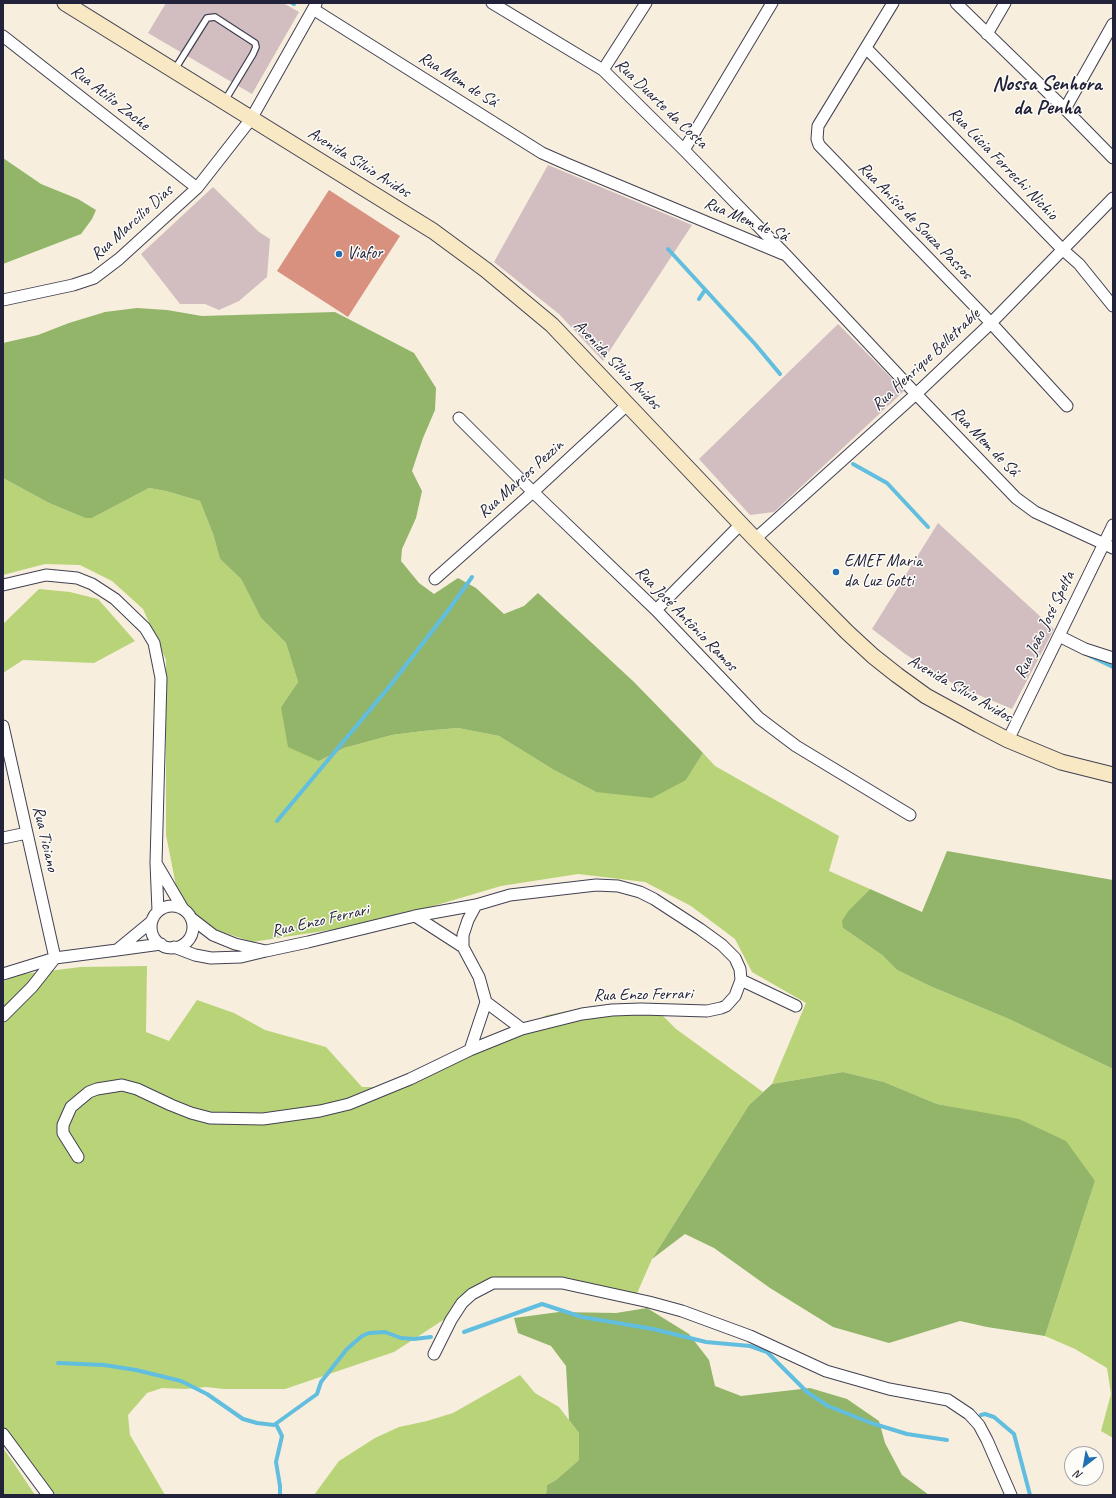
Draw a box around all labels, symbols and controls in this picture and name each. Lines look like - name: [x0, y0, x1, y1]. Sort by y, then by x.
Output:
- street label: Rua Mem de Sá: [415, 48, 501, 112]
- street label: Rua Duarte da Costa: [611, 55, 711, 153]
- street label: Rua Atílio Zache: [66, 61, 154, 135]
- district label: Nossa Senhora da Penha: [992, 71, 1102, 121]
- street label: Rua Lúcia Forrechi Nichio: [944, 103, 1062, 225]
- street label: Avenida Sílvio Avidos: [304, 123, 414, 203]
- street label: Rua Anísio de Souza Passos: [854, 158, 976, 284]
- street label: Rua Marcílio Dias: [87, 181, 177, 265]
- street label: Rua Mem de Sá: [701, 193, 791, 247]
- place label: Viafor: [347, 244, 382, 264]
- marker: Viafor: [334, 249, 344, 259]
- street label: Rua Henrique Belletrable: [868, 305, 984, 415]
- street label: Avenida Sílvio Avidos: [569, 316, 665, 414]
- street label: Rua Mem de Sá: [947, 403, 1023, 481]
- street label: Rua Marcos Pezzin: [474, 435, 568, 523]
- place label: EMEF Maria da Luz Gotti: [844, 552, 922, 592]
- street label: Rua José Antônio Ramos: [631, 562, 741, 676]
- marker: EMEF Maria da Luz Gotti: [831, 567, 841, 577]
- street label: Rua João José Spelta: [1010, 568, 1080, 682]
- street label: Avenida Sílvio Avidos: [904, 651, 1016, 727]
- street label: Rua Ticiano: [28, 804, 62, 874]
- street label: Rua Enzo Ferrari: [269, 900, 371, 942]
- street label: Rua Enzo Ferrari: [593, 984, 693, 1006]
- north arrow: [1064, 1446, 1104, 1486]
- text: N: [1072, 1468, 1085, 1483]

